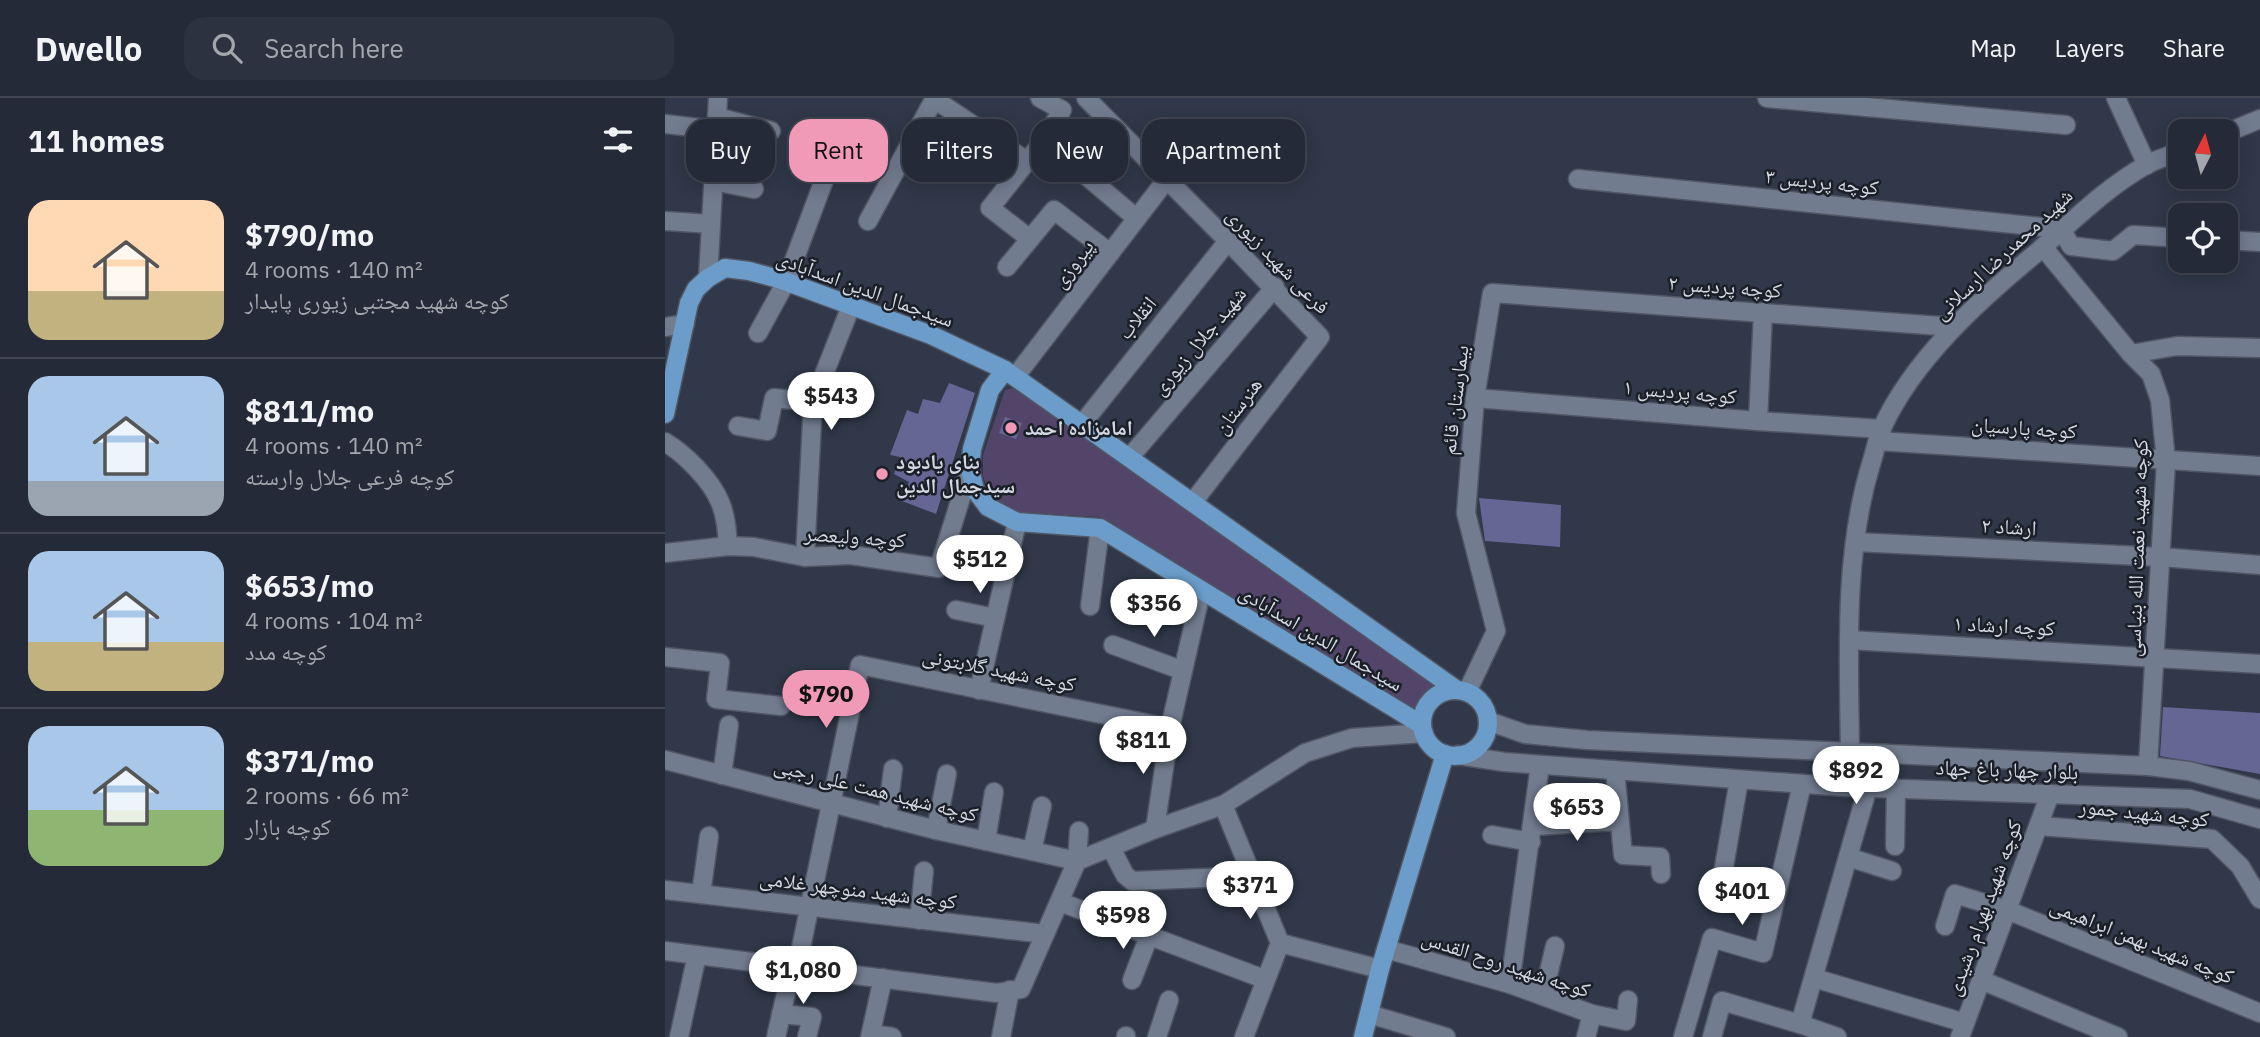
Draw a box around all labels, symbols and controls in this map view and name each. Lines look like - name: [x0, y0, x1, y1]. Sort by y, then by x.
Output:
- search box: [184, 17, 674, 80]
- text: Dwello: [35, 27, 142, 70]
- icon: search: [208, 29, 246, 67]
- text: Search here: [264, 31, 404, 65]
- text: Map: [1970, 32, 2017, 64]
- text: Layers: [2055, 32, 2125, 64]
- text: Share: [2163, 32, 2225, 64]
- chip: Buy: [686, 119, 775, 182]
- chip: Rent: [789, 119, 888, 182]
- chip: Filters: [902, 119, 1017, 182]
- chip: New: [1031, 119, 1128, 182]
- chip: Apartment: [1142, 119, 1305, 182]
- north arrow: [2168, 119, 2238, 189]
- map controls: [2168, 119, 2238, 273]
- text: 11 homes: [28, 121, 165, 160]
- icon: filters: [599, 121, 637, 159]
- street label: کوچه پردیس ۳: [1764, 161, 1880, 201]
- street label: شهید محمدرضا ارسلانی: [1926, 181, 2078, 325]
- street label: فرعی شهید زیوری: [1221, 201, 1337, 320]
- button: locate: [2168, 203, 2238, 273]
- text: $790/mo: [245, 215, 374, 254]
- icon: home: [84, 228, 168, 312]
- street label: پیروزی: [1045, 233, 1100, 293]
- street label: سیدجمال الدین اسدآبادی: [773, 243, 958, 333]
- text: 4 rooms · 140 m²: [245, 254, 423, 284]
- street label: کوچه پردیس ۲: [1667, 268, 1783, 304]
- street label: شهید جلال زیوری: [1144, 280, 1252, 401]
- text: کوچه شهید مجتبی زیوری پایدار: [245, 285, 509, 315]
- street label: انقلاب: [1110, 290, 1162, 345]
- street label: بیمارستان قائم: [1433, 343, 1476, 456]
- street label: هنرستان: [1207, 371, 1268, 439]
- pin: $543: [790, 372, 872, 432]
- street label: کوچه پردیس ۱: [1622, 372, 1738, 410]
- text: $543: [803, 380, 859, 410]
- text: $811/mo: [245, 391, 374, 430]
- icon: home: [84, 404, 168, 488]
- street label: کوچه پارسیان: [1970, 409, 2078, 445]
- place label: امامزاده احمد: [1025, 413, 1133, 441]
- marker: امامزاده احمد: [1003, 420, 1019, 436]
- text: 4 rooms · 140 m²: [245, 430, 423, 460]
- street label: کوچه شهید نعمت الله بنیاسی: [2118, 438, 2154, 657]
- place label: بنای یادبود سیدجمال الدین: [896, 447, 1015, 499]
- text: کوچه فرعی جلال وارسته: [245, 461, 454, 491]
- marker: بنای یادبود سیدجمال الدین: [874, 466, 890, 482]
- street label: ارشاد ۲: [1981, 511, 2037, 541]
- street label: کوچه ولیعصر: [802, 518, 907, 554]
- pin: $512: [939, 536, 1021, 595]
- text: $512: [952, 543, 1008, 573]
- text: $653/mo: [245, 566, 374, 605]
- street label: سیدجمال الدین اسدآبادی: [1234, 577, 1409, 697]
- icon: home: [84, 579, 168, 663]
- pin: $356: [1113, 580, 1195, 639]
- text: $356: [1126, 587, 1182, 617]
- text: 4 rooms · 104 m²: [245, 605, 423, 635]
- street label: کوچه ارشاد ۱: [1953, 608, 2056, 642]
- text: کوچه مدد: [245, 636, 327, 666]
- street label: کوچه شهید گلابتونی: [920, 640, 1078, 698]
- pin: $790: [785, 670, 867, 730]
- text: $790: [798, 678, 854, 708]
- pin: $811: [1102, 716, 1184, 776]
- text: $811: [1115, 724, 1171, 754]
- text: $371/mo: [245, 741, 374, 780]
- pin: $892: [1815, 746, 1897, 806]
- street label: کوچه شهید همت علی رجبی: [771, 750, 981, 828]
- street label: بلوار چهار باغ جهاد: [1935, 753, 2079, 785]
- icon: home: [84, 754, 168, 838]
- text: $892: [1828, 754, 1884, 784]
- text: 2 rooms · 66 m²: [245, 780, 409, 810]
- pin: $653: [1536, 784, 1618, 843]
- text: $653: [1549, 791, 1605, 821]
- street label: کوچه شهید جمور: [2077, 791, 2211, 833]
- text: کوچه بازار: [245, 811, 331, 841]
- street label: کوچه شهید بهرام رشیدی: [1938, 815, 2029, 1000]
- pin: $371: [1209, 862, 1291, 921]
- street label: کوچه شهید منوچهر غلامی: [758, 863, 959, 915]
- pin: $401: [1701, 868, 1783, 927]
- text: $371: [1222, 869, 1278, 899]
- text: $401: [1714, 875, 1770, 905]
- street label: کوچه شهید بهمن ابراهیمی: [2046, 890, 2239, 990]
- pin: $598: [1082, 892, 1164, 951]
- text: $598: [1095, 899, 1151, 929]
- street label: کوچه شهید روح القدس: [1418, 923, 1594, 1004]
- pin: $1,080: [746, 946, 860, 1006]
- text: $1,080: [765, 954, 841, 984]

